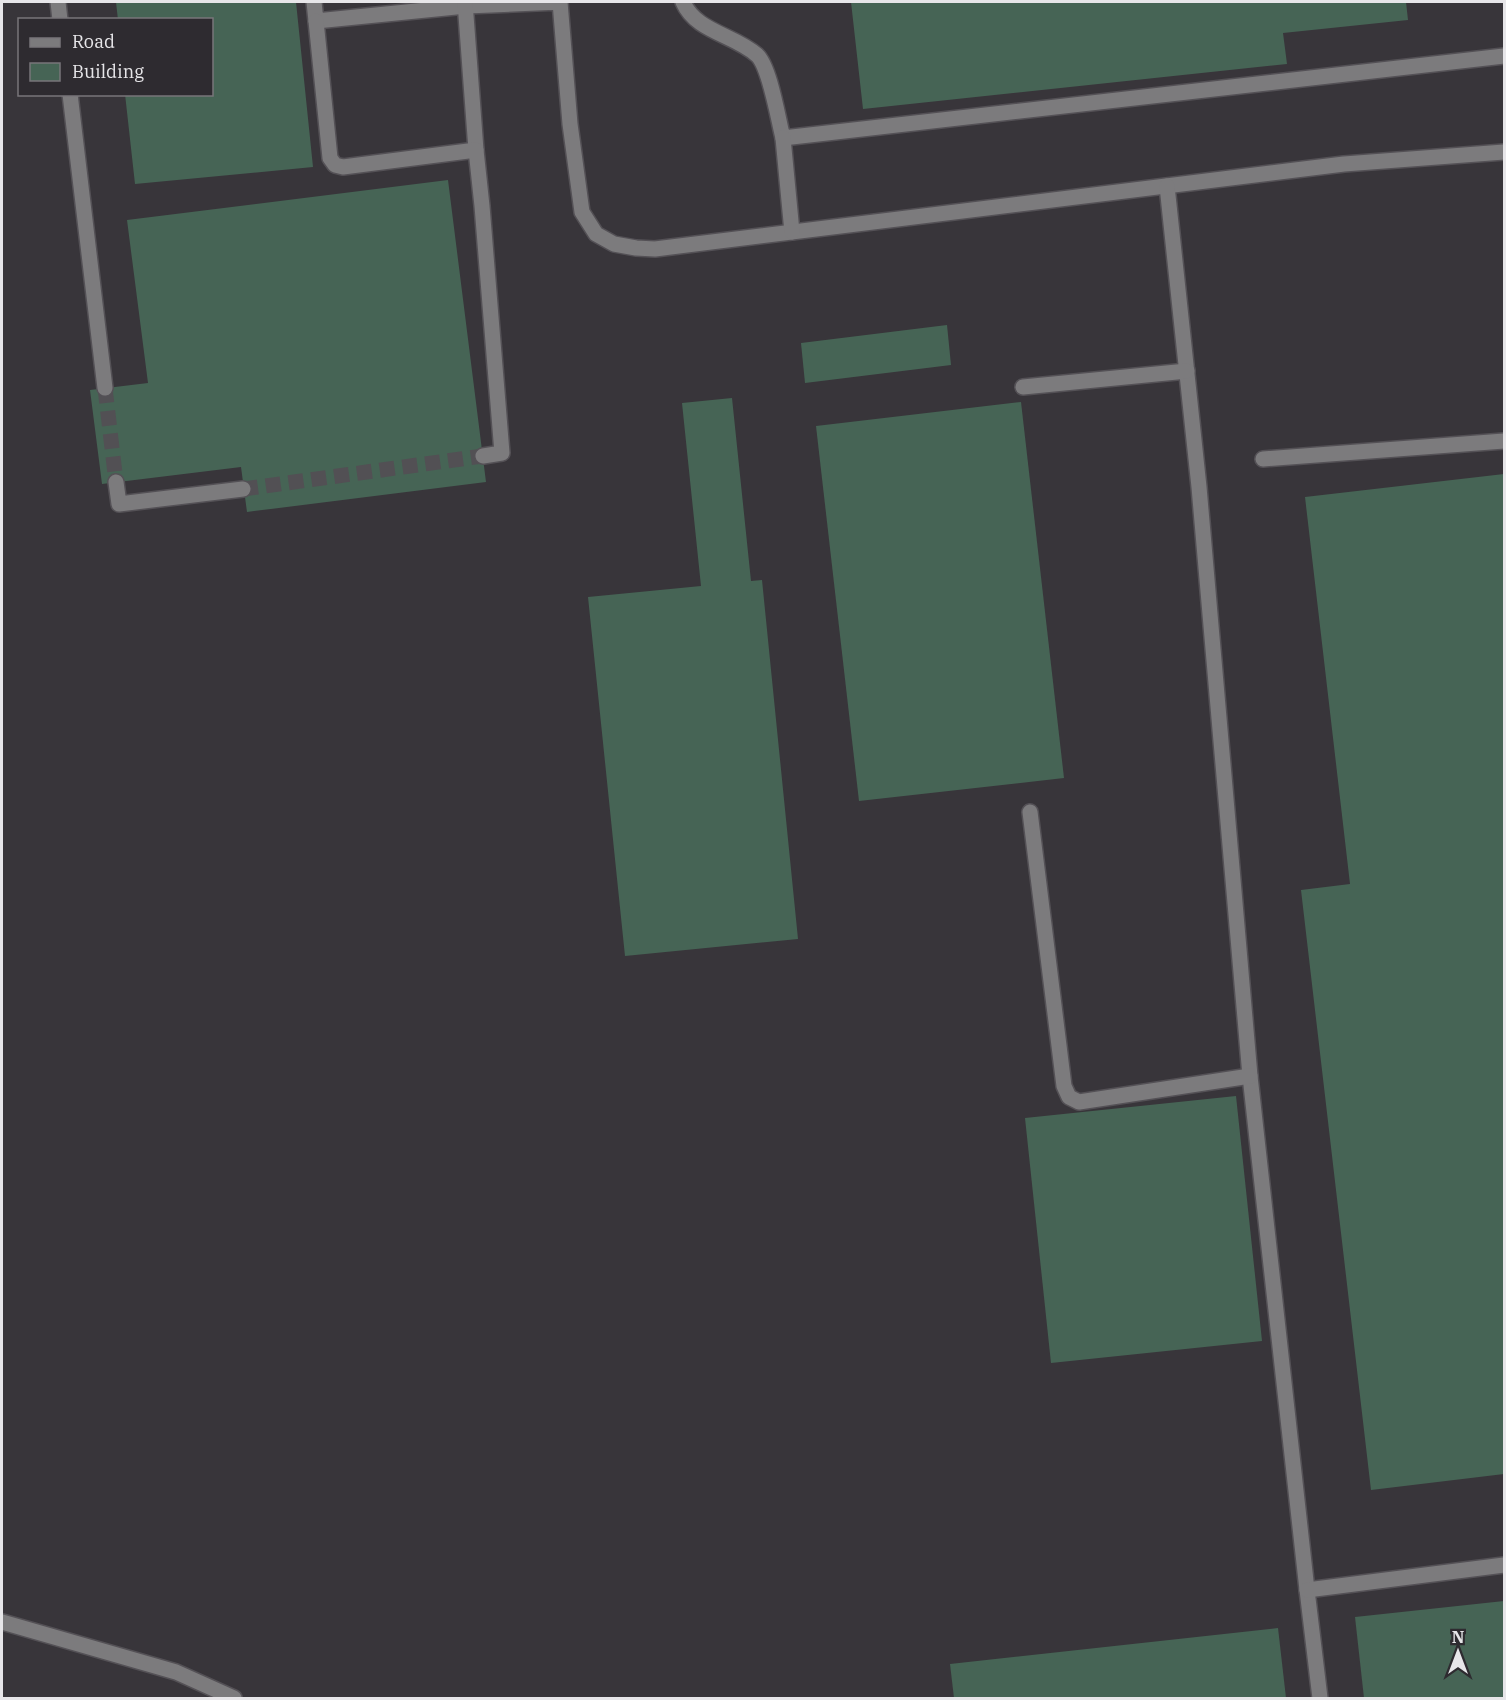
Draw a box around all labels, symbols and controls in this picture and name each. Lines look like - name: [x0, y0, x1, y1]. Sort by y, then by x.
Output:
- legend: [18, 18, 213, 96]
- text: Road: [72, 30, 115, 53]
- text: Building: [72, 60, 144, 83]
- north arrow: [1428, 1622, 1488, 1682]
- text: N: [1452, 1627, 1464, 1647]

